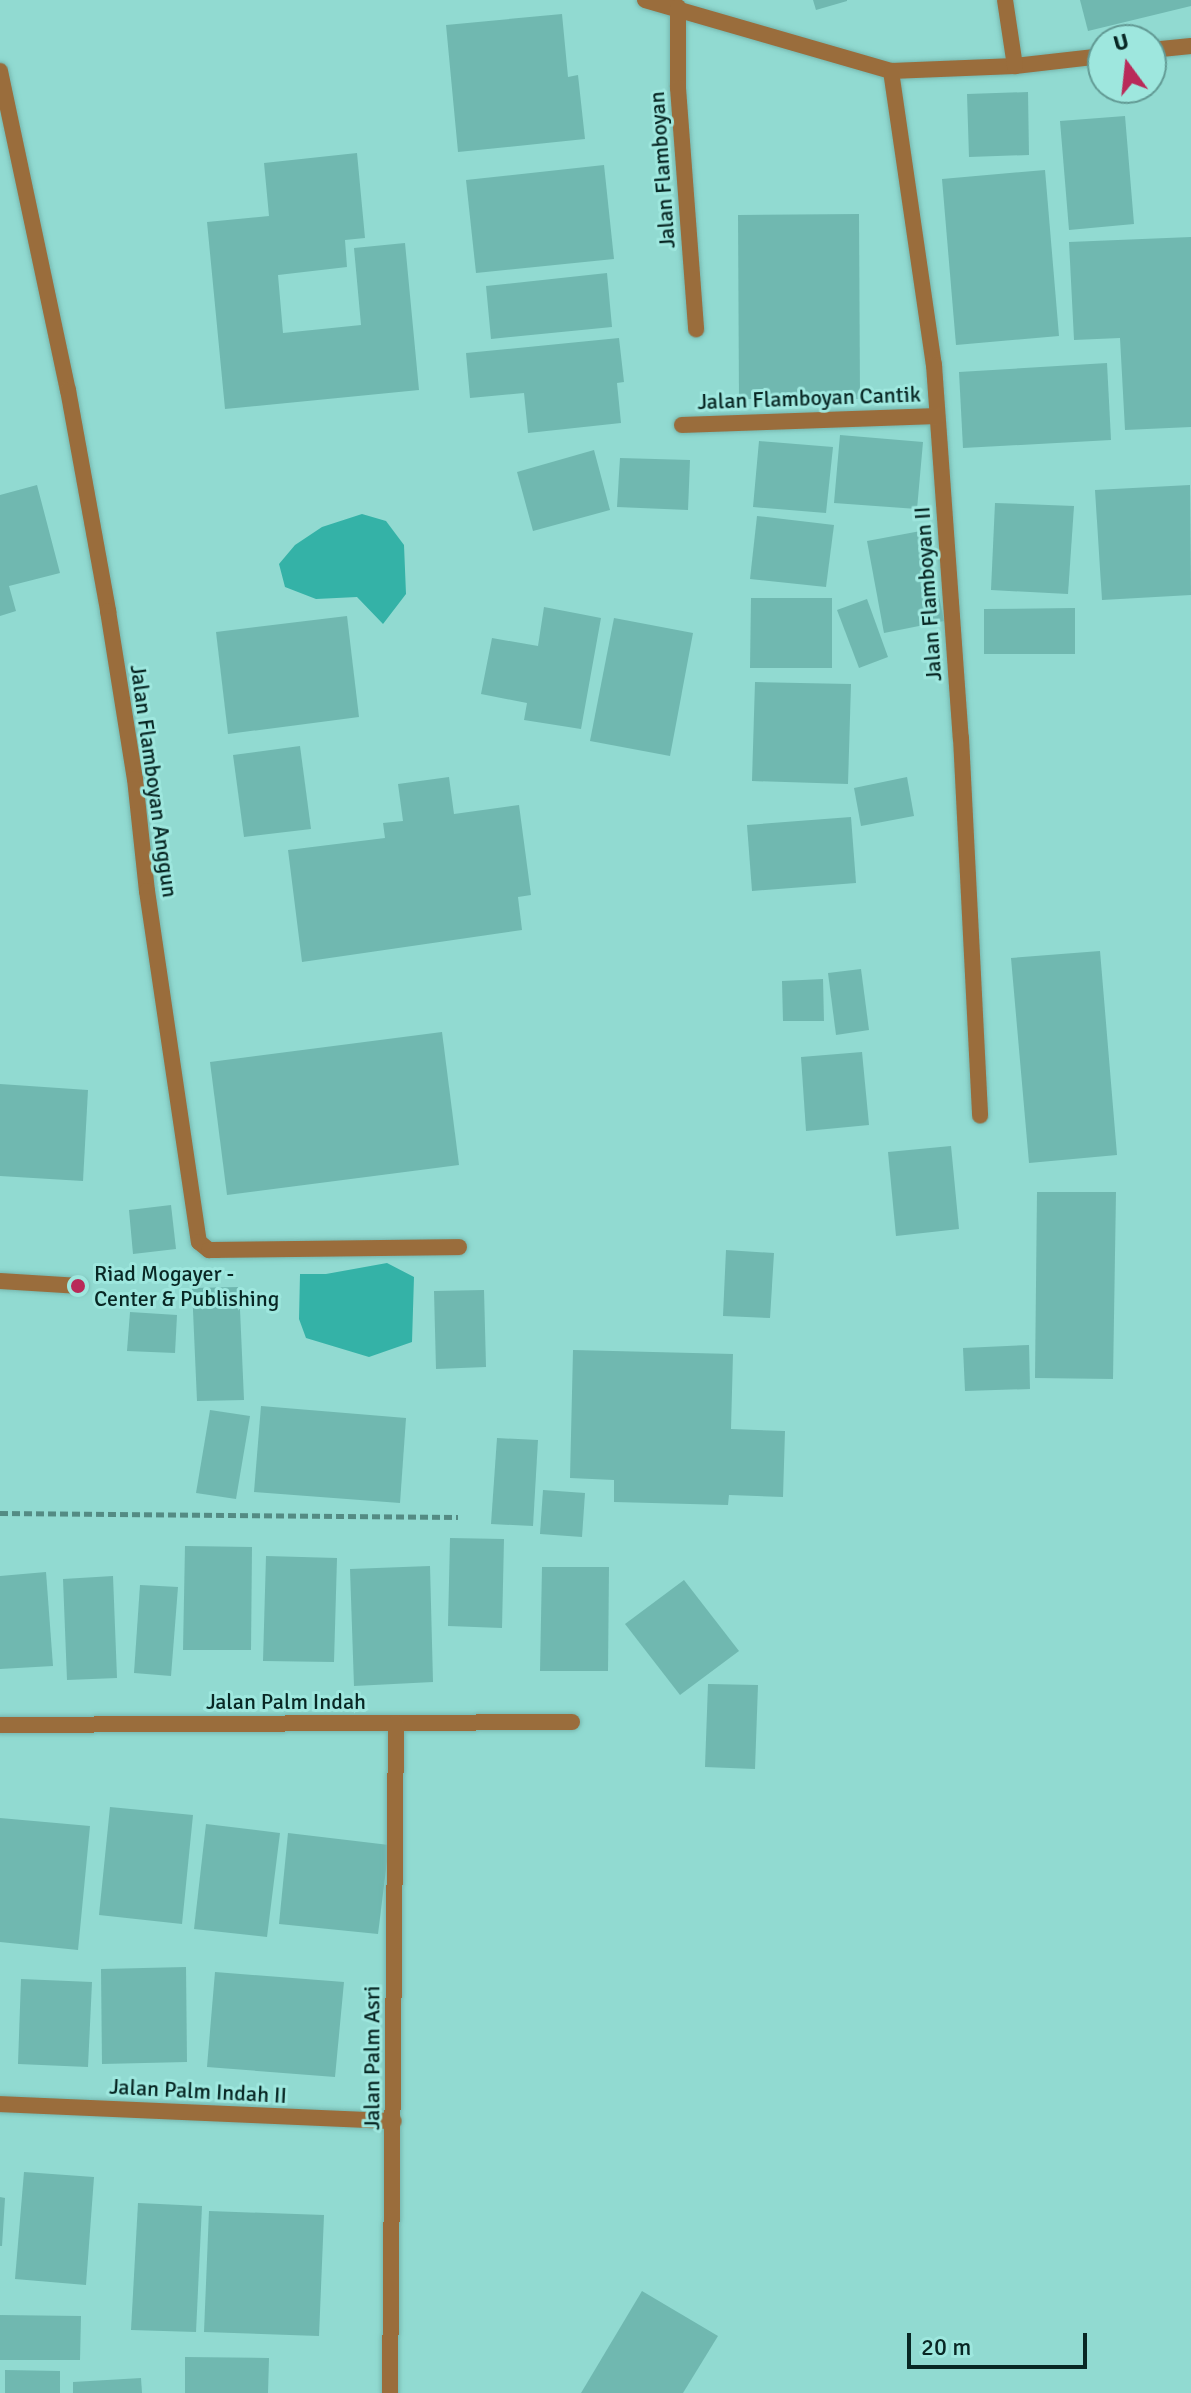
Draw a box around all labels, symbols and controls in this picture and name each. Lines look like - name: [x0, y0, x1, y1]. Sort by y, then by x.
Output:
- north arrow: [1087, 24, 1167, 104]
- text: U: [1111, 27, 1132, 57]
- street label: Jalan Flamboyan: [643, 91, 681, 249]
- street label: Jalan Flamboyan Cantik: [697, 381, 921, 415]
- street label: Jalan Flamboyan II: [909, 506, 947, 682]
- street label: Jalan Flamboyan Anggun: [125, 663, 183, 899]
- place label: Riad Mogayer - Center & Publishing: [94, 1260, 279, 1312]
- marker: Riad Mogayer - Center & Publishing: [69, 1277, 87, 1295]
- street label: Jalan Palm Indah: [206, 1689, 366, 1715]
- street label: Jalan Palm Asri: [359, 1986, 385, 2130]
- street label: Jalan Palm Indah II: [108, 2073, 288, 2109]
- scale bar: [911, 2317, 1091, 2367]
- text: 20 m: [921, 2332, 971, 2362]

